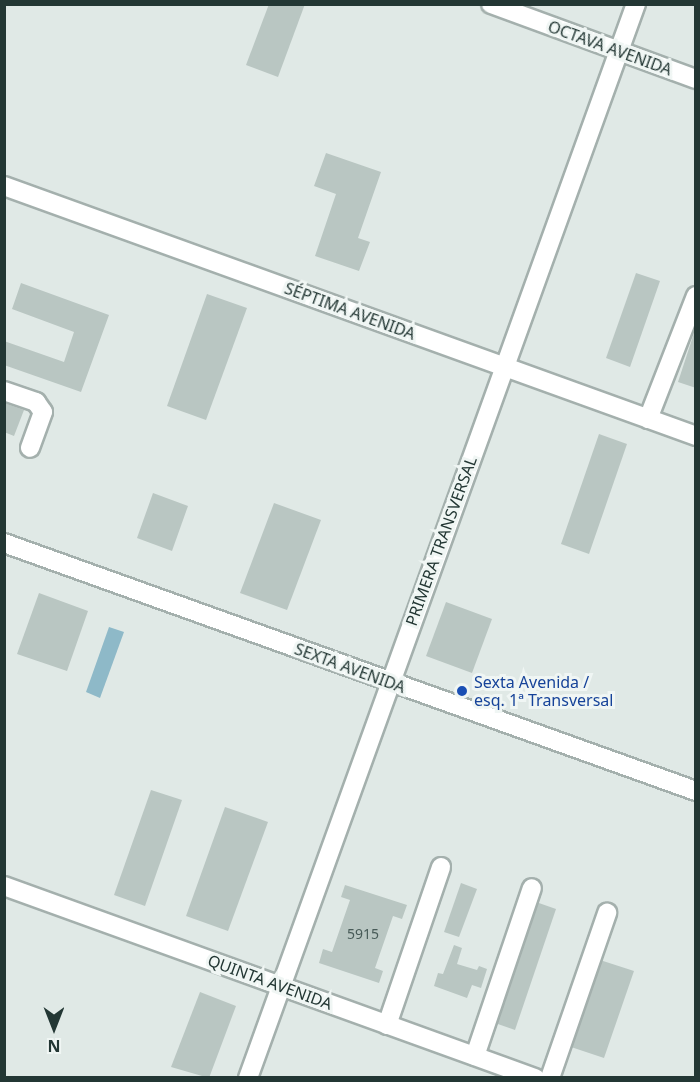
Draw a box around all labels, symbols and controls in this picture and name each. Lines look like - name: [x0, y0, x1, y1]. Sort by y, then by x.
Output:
- street label: OCTAVA AVENIDA: [545, 17, 675, 79]
- street label: SÉPTIMA AVENIDA: [282, 278, 418, 344]
- street label: PRIMERA TRANSVERSAL: [401, 454, 481, 628]
- street label: SEXTA AVENIDA: [292, 639, 408, 697]
- place label: Sexta Avenida / esq. 1ª Transversal: [474, 672, 613, 710]
- marker: Sexta Avenida / esq. 1ª Transversal: [455, 684, 469, 698]
- house number: 5915: [347, 926, 379, 942]
- street label: QUINTA AVENIDA: [205, 951, 335, 1013]
- north arrow: [24, 998, 84, 1058]
- text: N: [48, 1035, 61, 1057]

